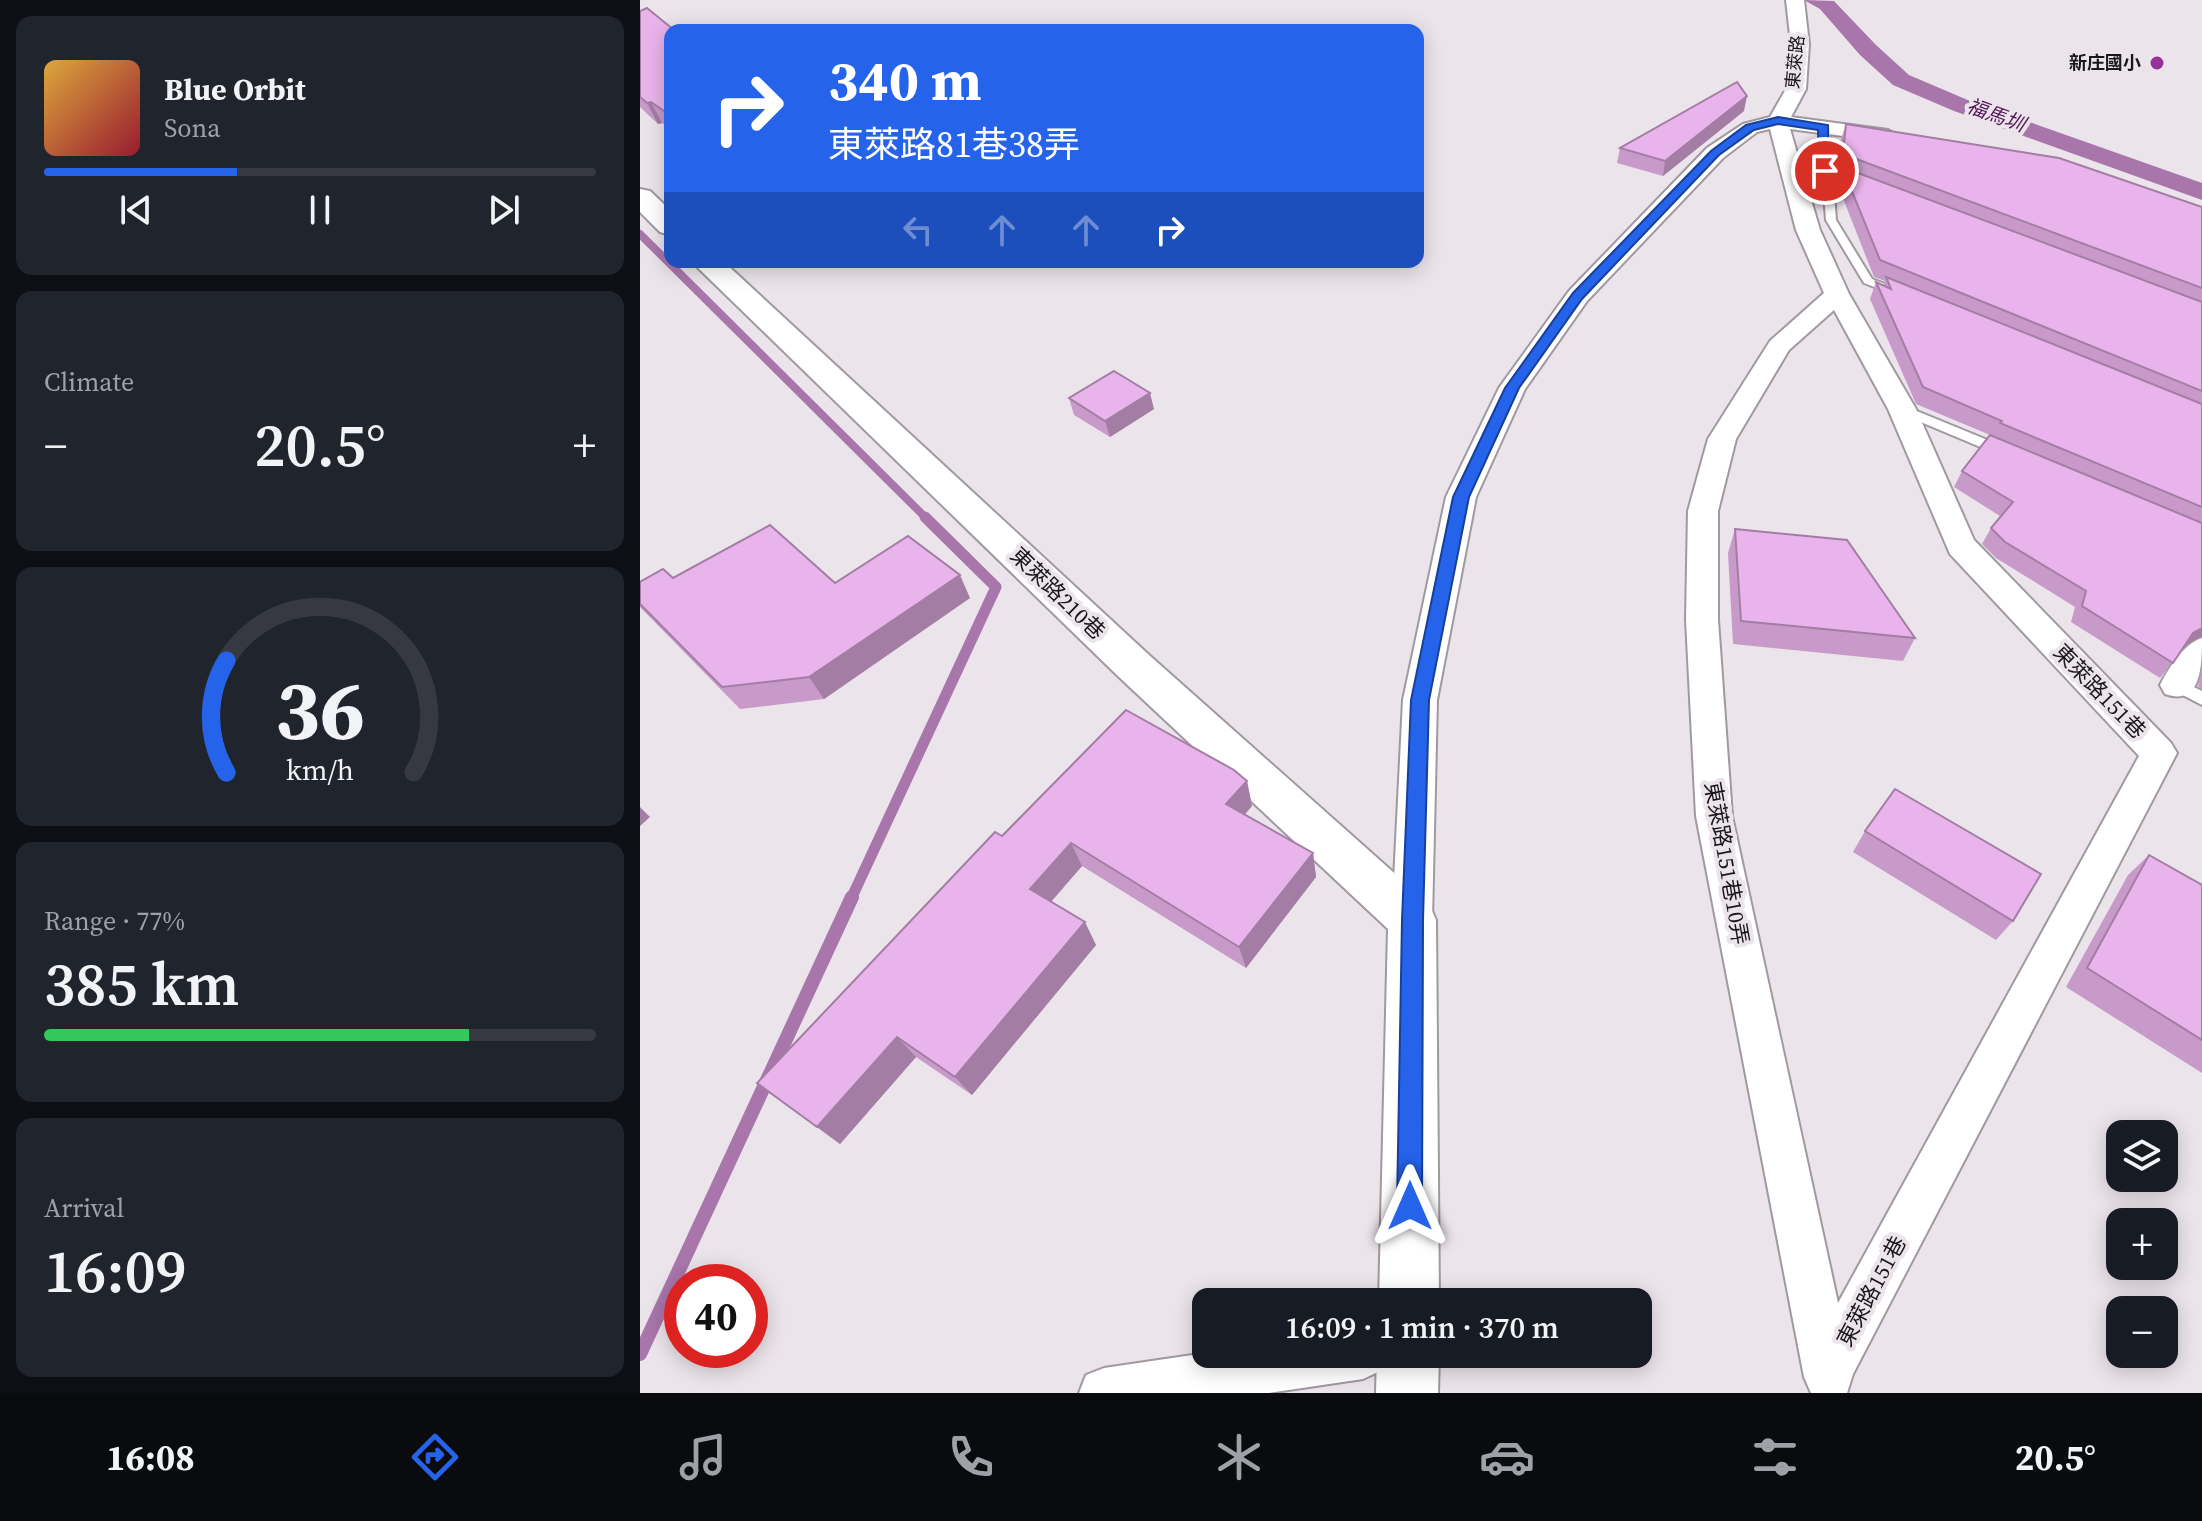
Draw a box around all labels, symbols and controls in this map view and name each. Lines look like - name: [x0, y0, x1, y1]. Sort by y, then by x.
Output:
- street label: 東萊路: [1779, 34, 1810, 90]
- text: 340 m: [828, 42, 982, 119]
- place label: 新庄國小: [2069, 50, 2141, 75]
- marker: 新庄國小: [2148, 54, 2166, 72]
- icon: right: [696, 56, 800, 160]
- text: Blue Orbit: [164, 69, 306, 110]
- water label: 福馬圳: [1963, 92, 2032, 139]
- text: Sona: [164, 110, 221, 146]
- text: 東萊路81巷38弄: [828, 120, 1080, 169]
- pin: [1791, 137, 1859, 205]
- icon: arrive: [1803, 149, 1847, 193]
- icon: previous: [114, 188, 158, 232]
- icon: pause: [298, 188, 342, 232]
- icon: next: [482, 188, 526, 232]
- icon: left: [896, 208, 940, 252]
- icon: ahead: [980, 208, 1024, 252]
- icon: ahead: [1064, 208, 1108, 252]
- icon: right: [1148, 208, 1192, 252]
- text: Climate: [44, 364, 134, 400]
- text: 20.5°: [254, 404, 386, 486]
- text: −: [44, 415, 67, 476]
- text: +: [573, 415, 596, 476]
- street label: 東萊路210巷: [1004, 540, 1112, 646]
- street label: 東萊路151巷: [2047, 637, 2153, 745]
- text: 36: [275, 652, 365, 766]
- text: km/h: [286, 750, 354, 790]
- street label: 東萊路151巷10弄: [1698, 779, 1756, 947]
- text: Range · 77%: [44, 903, 185, 939]
- text: 385 km: [44, 943, 240, 1025]
- map controls: [2106, 1120, 2178, 1368]
- button: layers: [2106, 1120, 2178, 1192]
- position arrow: [1368, 1164, 1452, 1248]
- text: Arrival: [44, 1190, 124, 1226]
- button: +: [2106, 1208, 2178, 1280]
- text: 16:09: [44, 1230, 187, 1312]
- street label: 東萊路151巷: [1829, 1231, 1913, 1351]
- speed limit sign: 40: [664, 1264, 768, 1368]
- button: −: [2106, 1296, 2178, 1368]
- text: 16:09 · 1 min · 370 m: [1285, 1307, 1559, 1348]
- icon: directions: [407, 1429, 463, 1485]
- icon: music: [675, 1429, 731, 1485]
- icon: phone: [943, 1429, 999, 1485]
- icon: climate: [1211, 1429, 1267, 1485]
- icon: car: [1479, 1429, 1535, 1485]
- icon: filters: [1747, 1429, 1803, 1485]
- text: 16:08: [106, 1433, 195, 1482]
- text: 20.5°: [2015, 1433, 2096, 1482]

